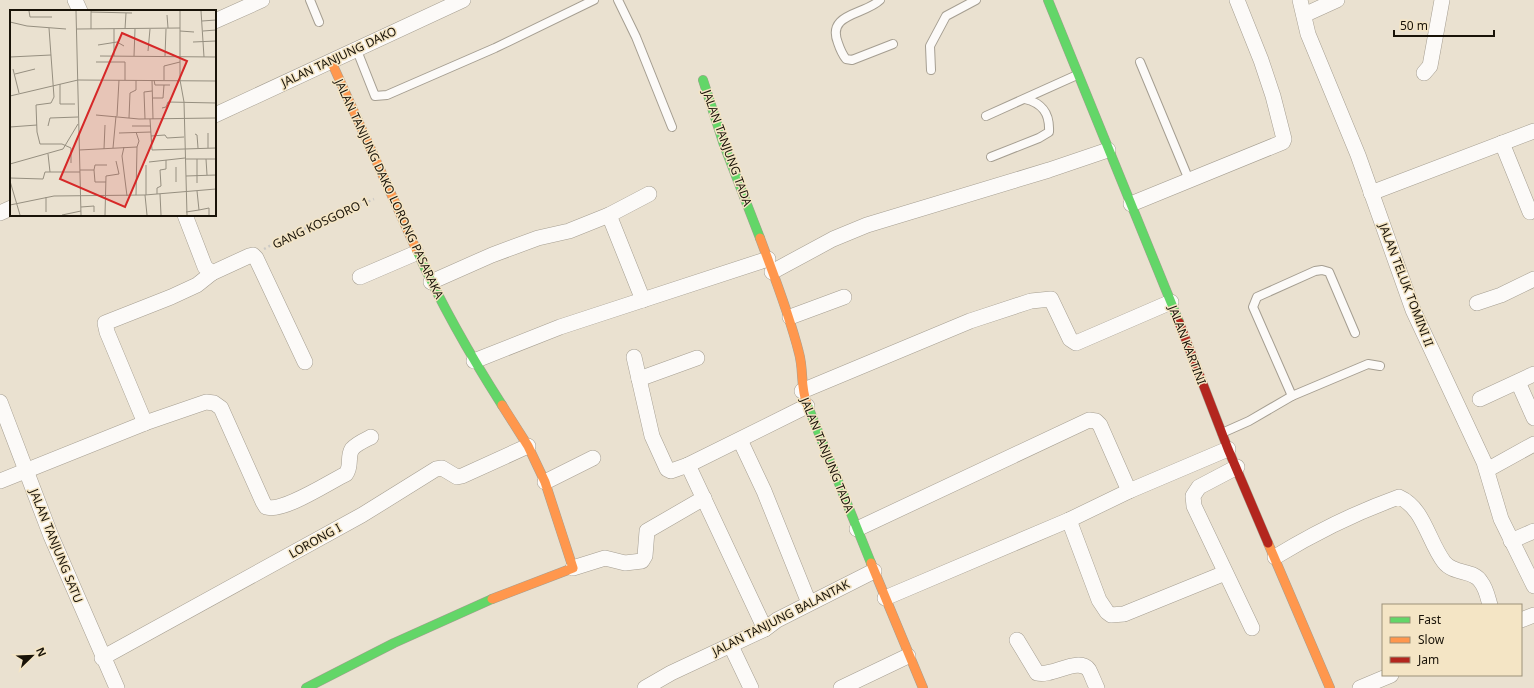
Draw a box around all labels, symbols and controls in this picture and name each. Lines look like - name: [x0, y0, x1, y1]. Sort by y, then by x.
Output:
- inset map: [10, 10, 216, 216]
- scale bar: [1394, 12, 1494, 38]
- text: 50 m: [1400, 17, 1428, 34]
- street label: JALAN TANJUNG DAKO: [277, 22, 399, 91]
- street label: JALAN TANJUNG DAKO LORONG PASARAKA: [330, 75, 448, 302]
- street label: JALAN TANJUNG TADA: [698, 86, 757, 209]
- street label: GANG KOSGORO 1: [269, 193, 372, 253]
- street label: JALAN TELUK TOMINI II: [1375, 220, 1438, 349]
- street label: JALAN KARTINI: [1164, 302, 1210, 387]
- street label: JALAN TANJUNG TADA: [796, 394, 858, 515]
- street label: JALAN TANJUNG SATU: [25, 485, 87, 605]
- street label: LORONG I: [286, 519, 344, 562]
- street label: JALAN TANJUNG BALANTAK: [708, 575, 853, 660]
- legend: [1382, 604, 1522, 676]
- text: Fast: [1418, 611, 1442, 628]
- text: Slow: [1418, 631, 1445, 648]
- north arrow: [12, 636, 52, 676]
- text: N: [33, 645, 50, 659]
- text: Jam: [1417, 651, 1439, 668]

